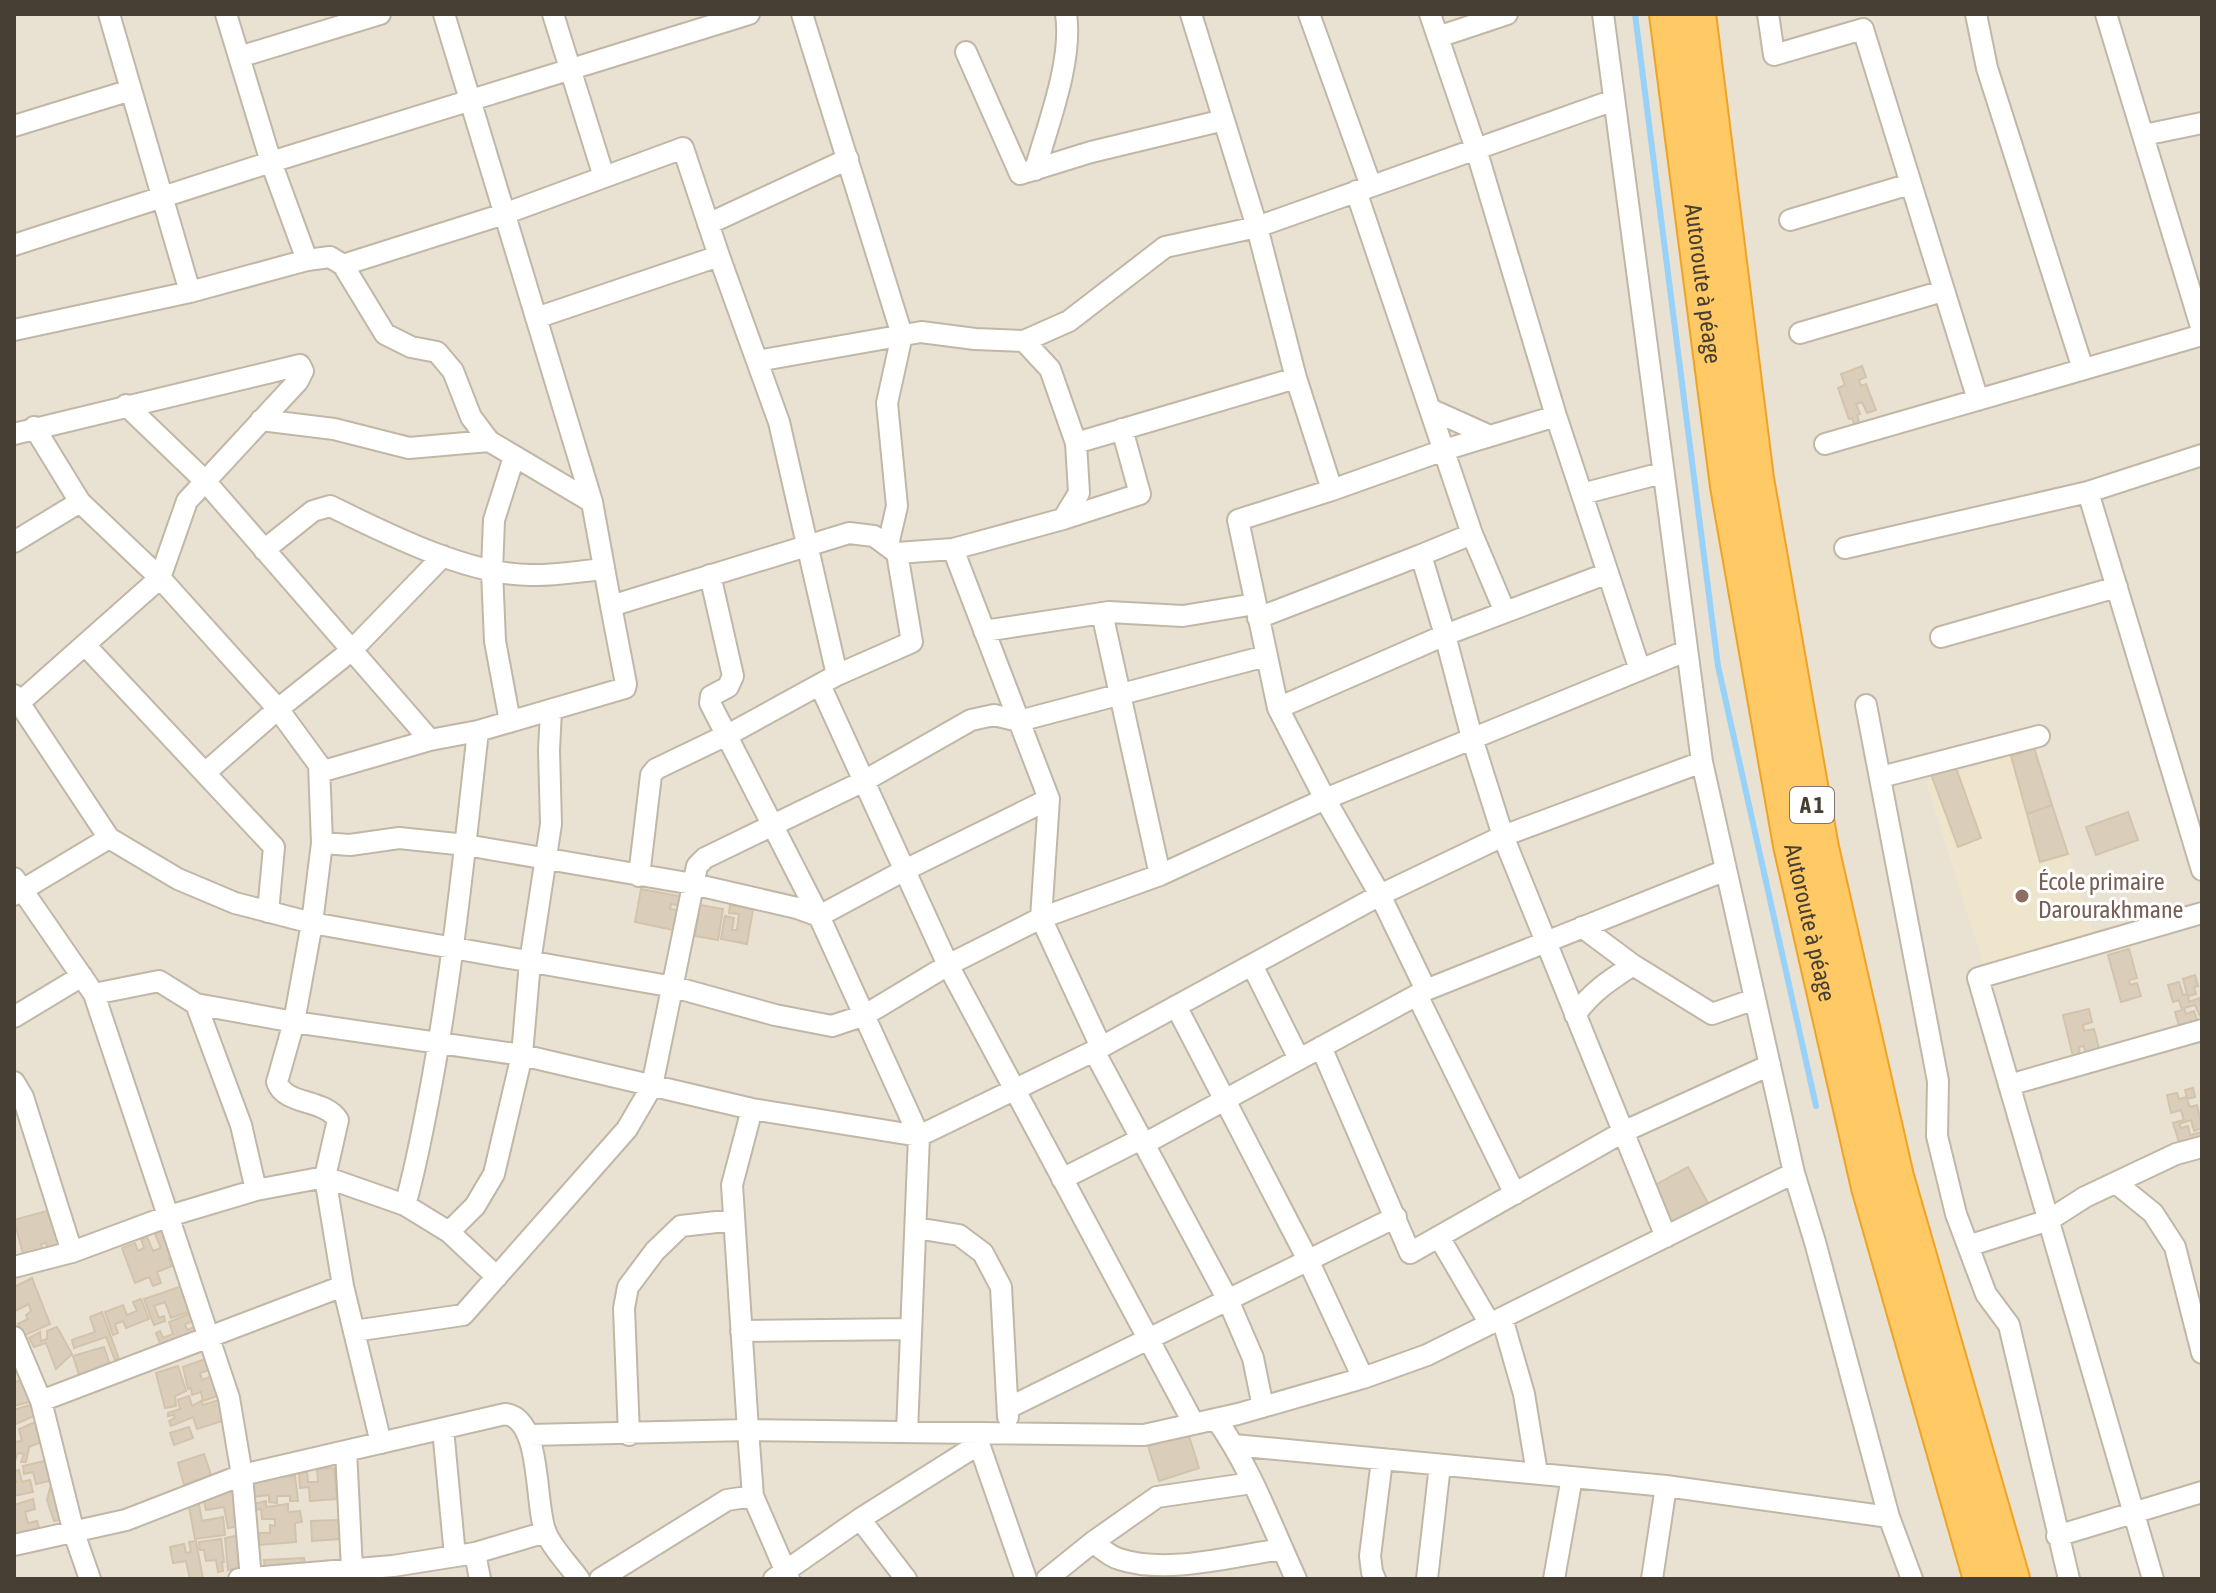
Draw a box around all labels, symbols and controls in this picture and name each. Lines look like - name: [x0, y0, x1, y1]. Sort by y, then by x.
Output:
- street label: Autoroute à péage: [1680, 202, 1727, 365]
- road number: A 1: [1790, 787, 1834, 823]
- street label: Autoroute à péage: [1779, 841, 1841, 1004]
- place label: École primaire Darourakhmane: [2038, 868, 2184, 923]
- marker: École primaire Darourakhmane: [2013, 887, 2031, 905]

